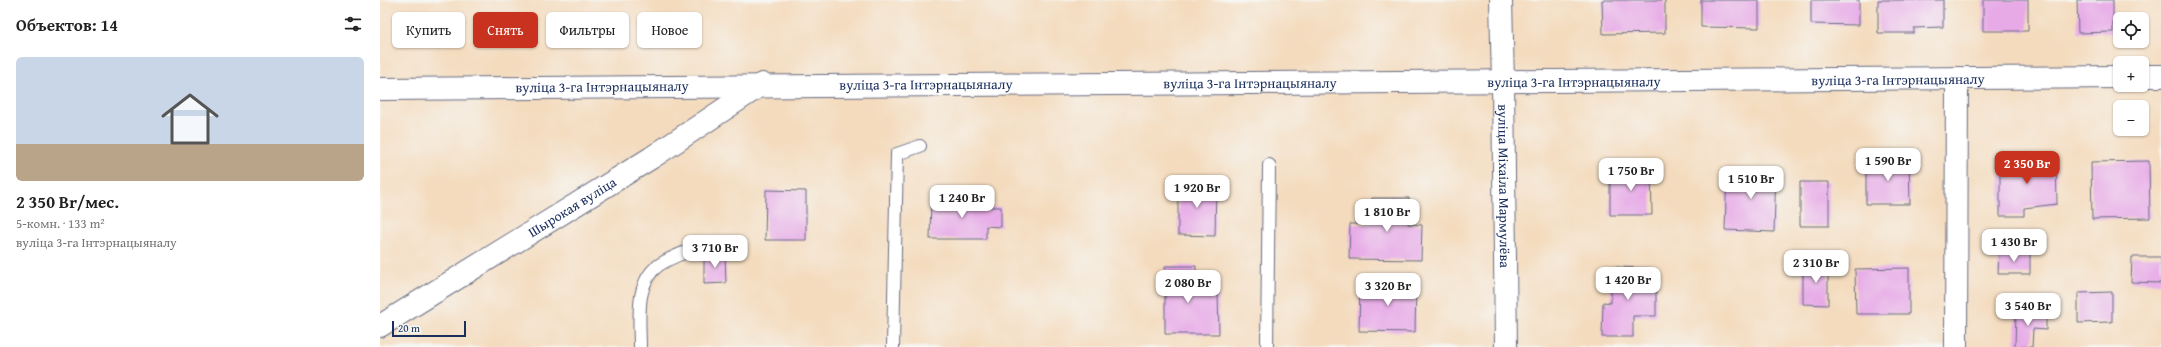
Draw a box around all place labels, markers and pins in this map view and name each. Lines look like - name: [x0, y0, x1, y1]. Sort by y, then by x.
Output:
- pin: 1 590 Br: [1847, 148, 1929, 182]
- pin: 2 350 Br: [1986, 151, 2068, 185]
- pin: 1 750 Br: [1590, 158, 1672, 192]
- pin: 1 510 Br: [1710, 166, 1792, 200]
- pin: 1 920 Br: [1156, 175, 1238, 209]
- pin: 1 240 Br: [921, 185, 1003, 219]
- pin: 1 810 Br: [1346, 199, 1428, 233]
- pin: 1 430 Br: [1973, 229, 2055, 263]
- pin: 3 710 Br: [674, 235, 756, 269]
- pin: 2 310 Br: [1775, 250, 1857, 284]
- pin: 1 420 Br: [1587, 267, 1669, 301]
- pin: 2 080 Br: [1147, 270, 1229, 304]
- pin: 3 320 Br: [1347, 273, 1429, 307]
- pin: 3 540 Br: [1987, 293, 2069, 327]

